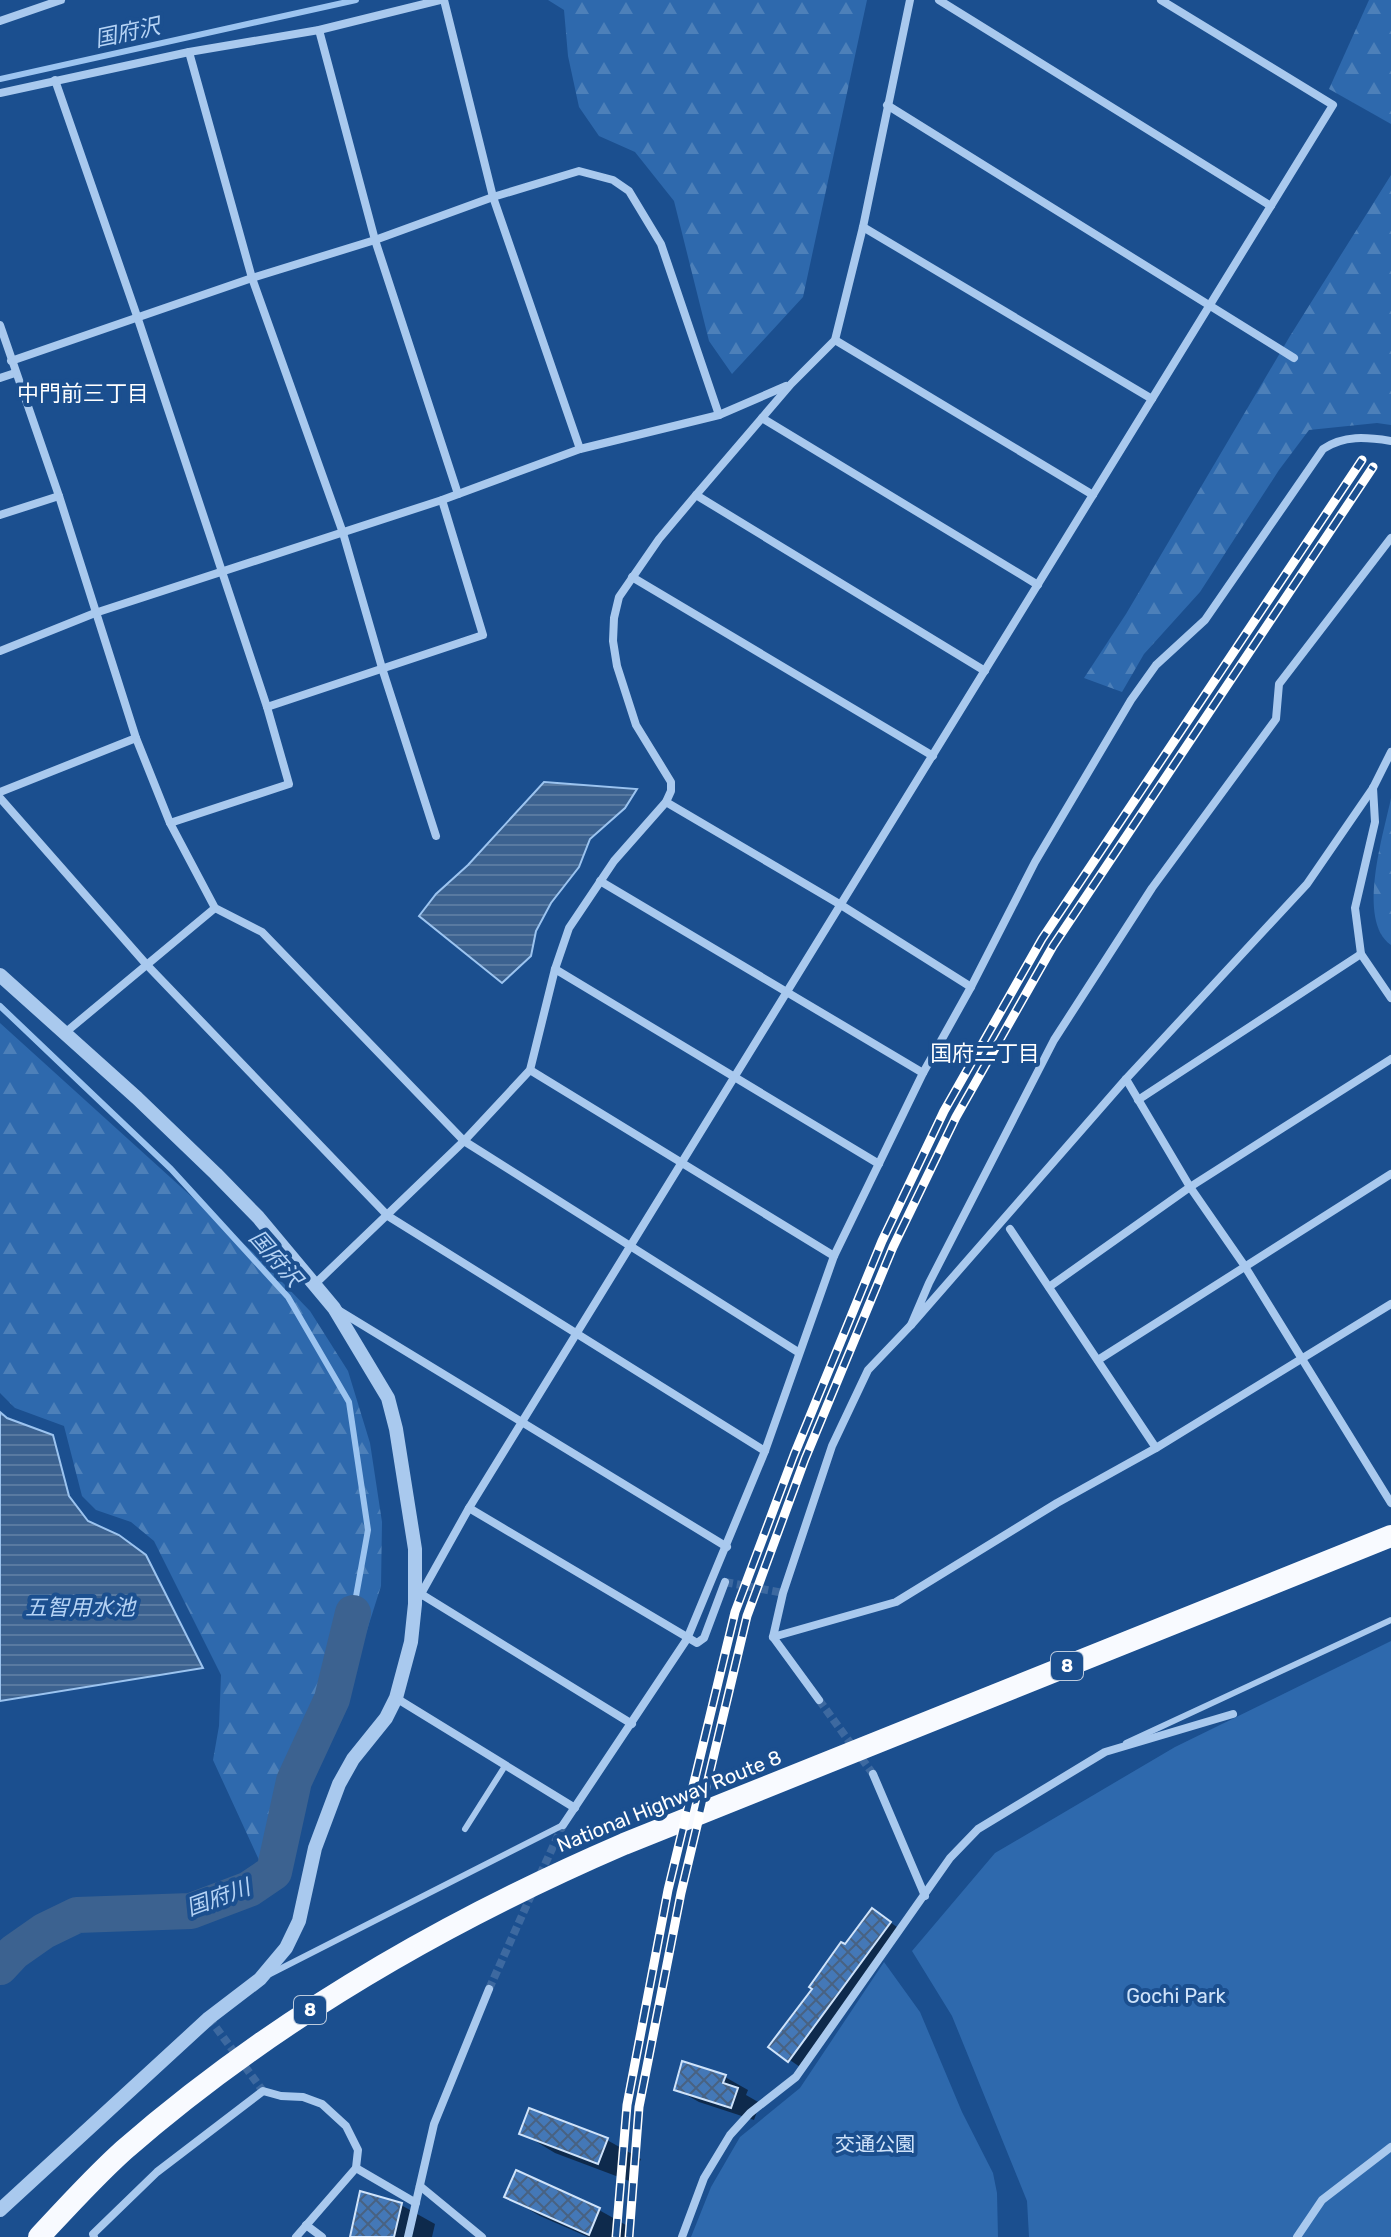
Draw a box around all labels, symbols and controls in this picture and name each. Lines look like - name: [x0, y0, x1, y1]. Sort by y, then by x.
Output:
- water label: 国府沢: [92, 12, 165, 53]
- district label: 中門前三丁目: [17, 380, 149, 407]
- district label: 国府二丁目: [930, 1040, 1040, 1067]
- water label: 国府沢: [244, 1225, 309, 1294]
- water label: 五智用水池: [25, 1594, 137, 1621]
- road number: 8: [1051, 1652, 1083, 1680]
- street label: National Highway Route 8: [553, 1745, 785, 1857]
- water label: 国府川: [183, 1873, 256, 1921]
- park label: Gochi Park: [1126, 1984, 1227, 2008]
- road number: 8: [294, 1996, 326, 2024]
- park label: 交通公園: [835, 2132, 915, 2156]

